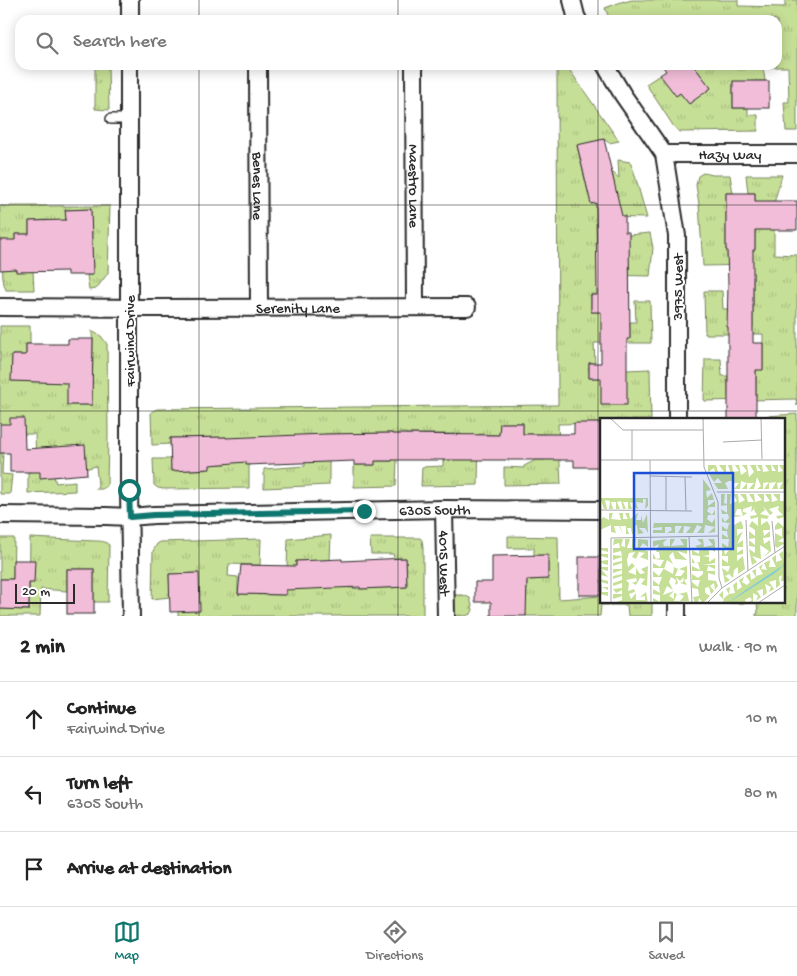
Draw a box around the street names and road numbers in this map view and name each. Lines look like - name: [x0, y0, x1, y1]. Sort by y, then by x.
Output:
- street label: Maestro Lane: [403, 144, 422, 228]
- street label: Hazy Way: [699, 147, 762, 165]
- street label: Benes Lane: [247, 151, 266, 220]
- street label: 3975 West: [670, 252, 688, 321]
- street label: Fairwind Drive: [122, 295, 140, 388]
- street label: Serenity Lane: [256, 300, 340, 319]
- street label: 6305 South: [399, 502, 471, 521]
- street label: 4015 West: [433, 530, 453, 598]

